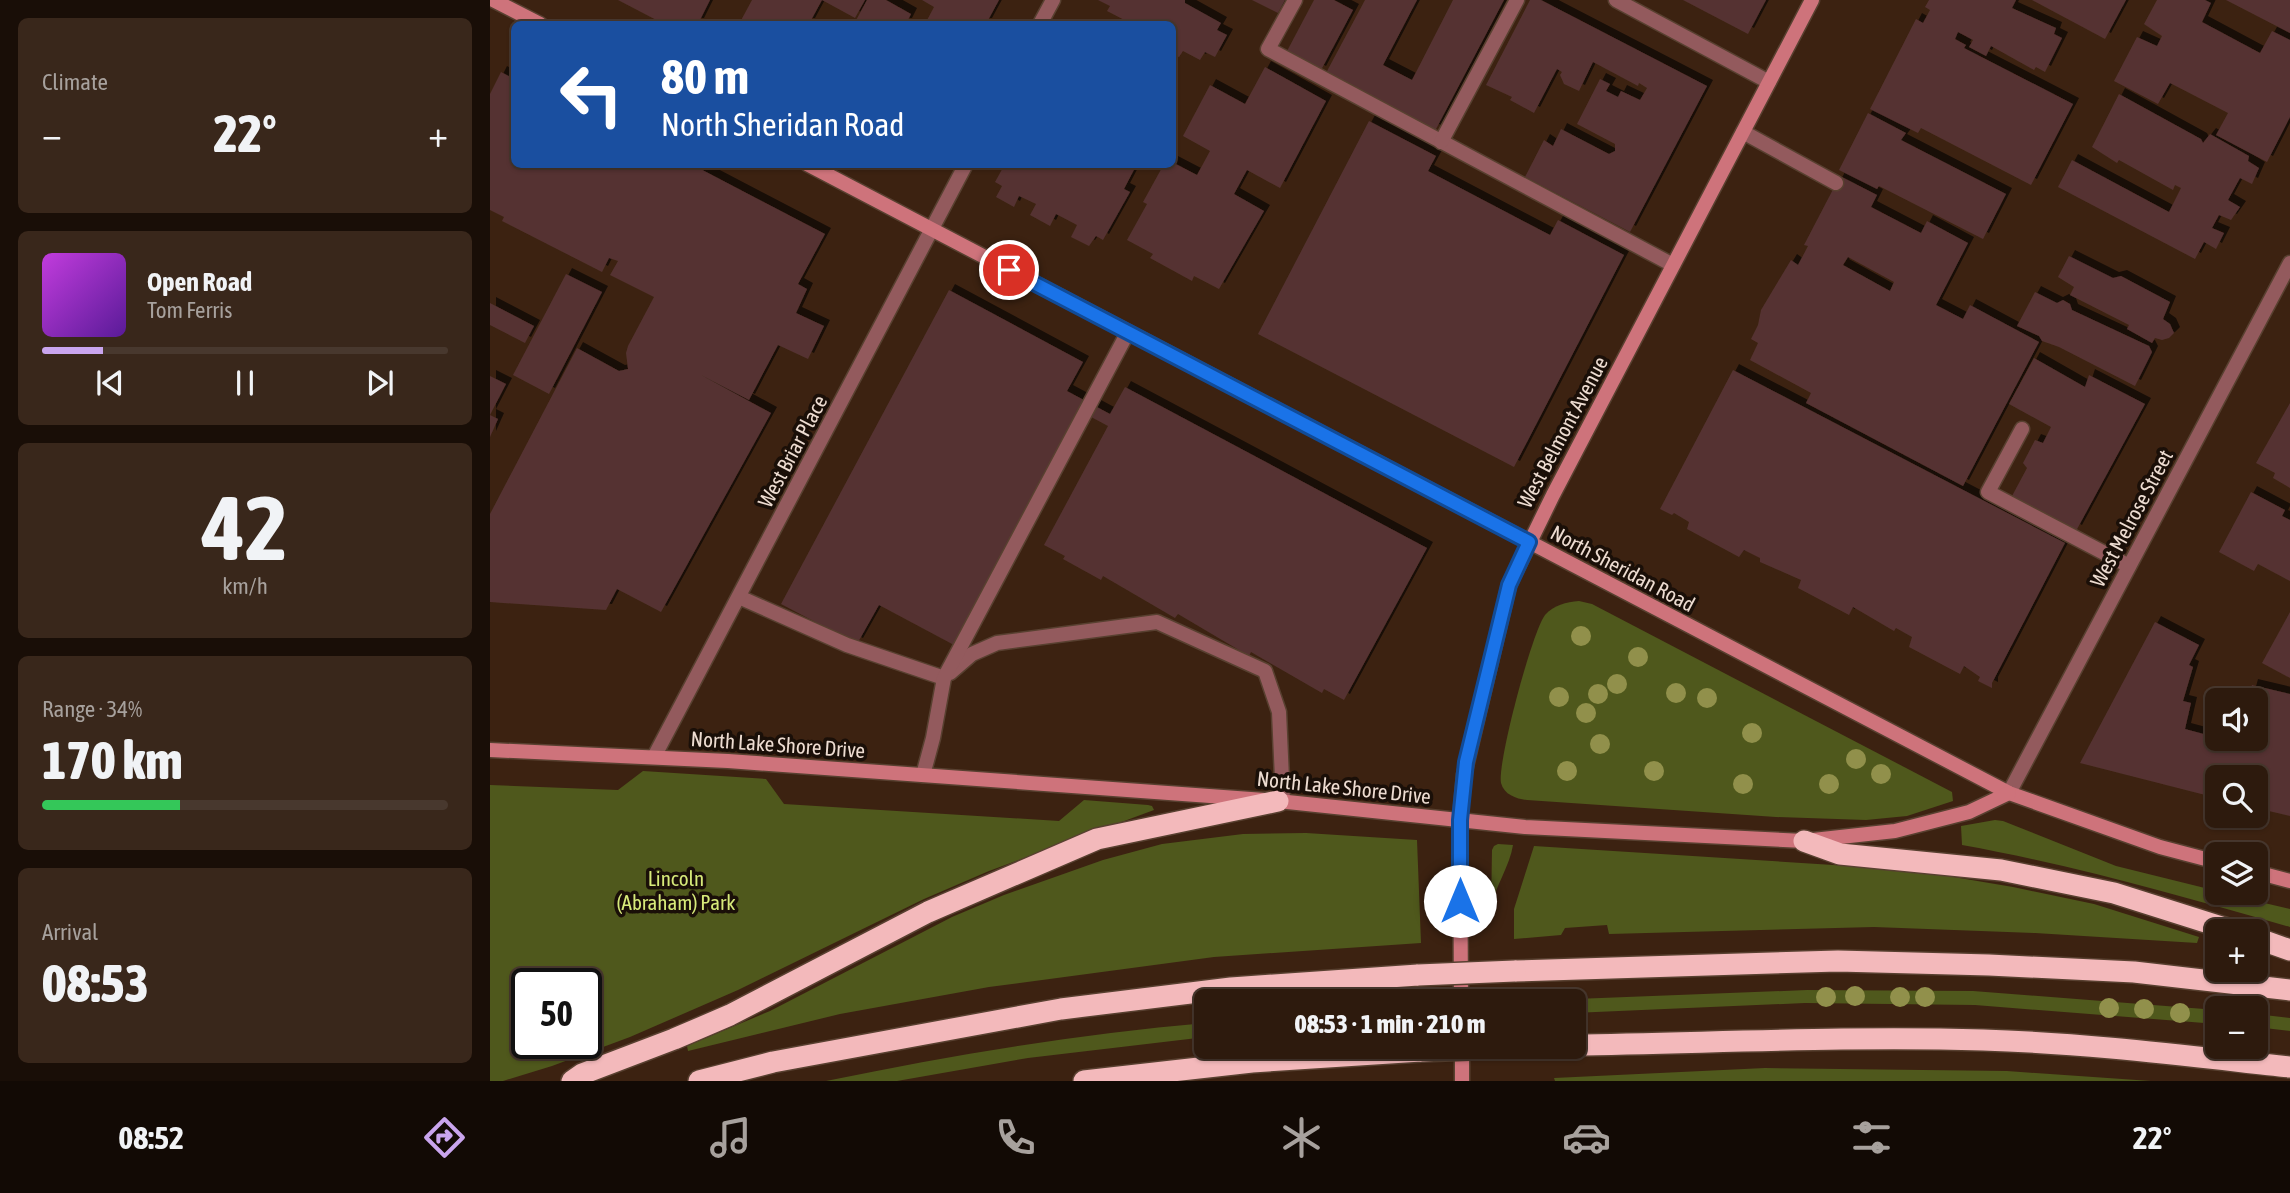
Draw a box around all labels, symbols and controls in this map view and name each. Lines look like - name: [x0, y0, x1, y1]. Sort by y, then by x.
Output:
- text: 80 m: [661, 48, 749, 104]
- icon: left: [546, 49, 637, 140]
- text: Climate: [42, 69, 108, 95]
- text: 22°: [213, 103, 277, 163]
- text: North Sheridan Road: [661, 106, 905, 143]
- text: −: [42, 112, 62, 155]
- text: +: [428, 112, 448, 155]
- pin: [979, 240, 1039, 300]
- icon: arrive: [990, 251, 1028, 289]
- text: Open Road: [147, 267, 252, 297]
- text: Tom Ferris: [147, 297, 232, 323]
- street label: West Belmont Avenue: [1512, 352, 1612, 512]
- icon: previous: [91, 364, 129, 402]
- icon: pause: [226, 364, 264, 402]
- icon: next: [361, 364, 399, 402]
- street label: West Briar Place: [752, 391, 832, 511]
- street label: West Melrose Street: [2085, 445, 2177, 591]
- text: 42: [202, 475, 288, 579]
- street label: North Sheridan Road: [1547, 520, 1699, 616]
- text: km/h: [222, 573, 268, 599]
- map controls: [2205, 688, 2268, 1059]
- button: sound: [2205, 688, 2268, 751]
- text: Range · 34%: [42, 696, 142, 722]
- street label: North Lake Shore Drive: [690, 726, 866, 762]
- text: 170 km: [42, 730, 183, 790]
- button: search: [2205, 765, 2268, 828]
- street label: North Lake Shore Drive: [1256, 766, 1432, 808]
- button: layers: [2205, 842, 2268, 905]
- position arrow: [1423, 864, 1497, 938]
- park label: Lincoln (Abraham) Park: [617, 866, 735, 914]
- text: Arrival: [42, 919, 98, 945]
- button: +: [2205, 919, 2268, 982]
- text: 08:53: [42, 953, 149, 1013]
- speed limit sign: 50: [511, 968, 602, 1059]
- button: −: [2205, 996, 2268, 1059]
- text: 08:53 · 1 min · 210 m: [1295, 1009, 1485, 1039]
- icon: directions: [420, 1113, 469, 1162]
- icon: music: [706, 1113, 755, 1162]
- icon: phone: [991, 1113, 1040, 1162]
- icon: climate: [1277, 1113, 1326, 1162]
- icon: car: [1562, 1113, 1611, 1162]
- icon: filters: [1847, 1113, 1896, 1162]
- text: 08:52: [118, 1119, 184, 1156]
- text: 22°: [2133, 1119, 2172, 1156]

